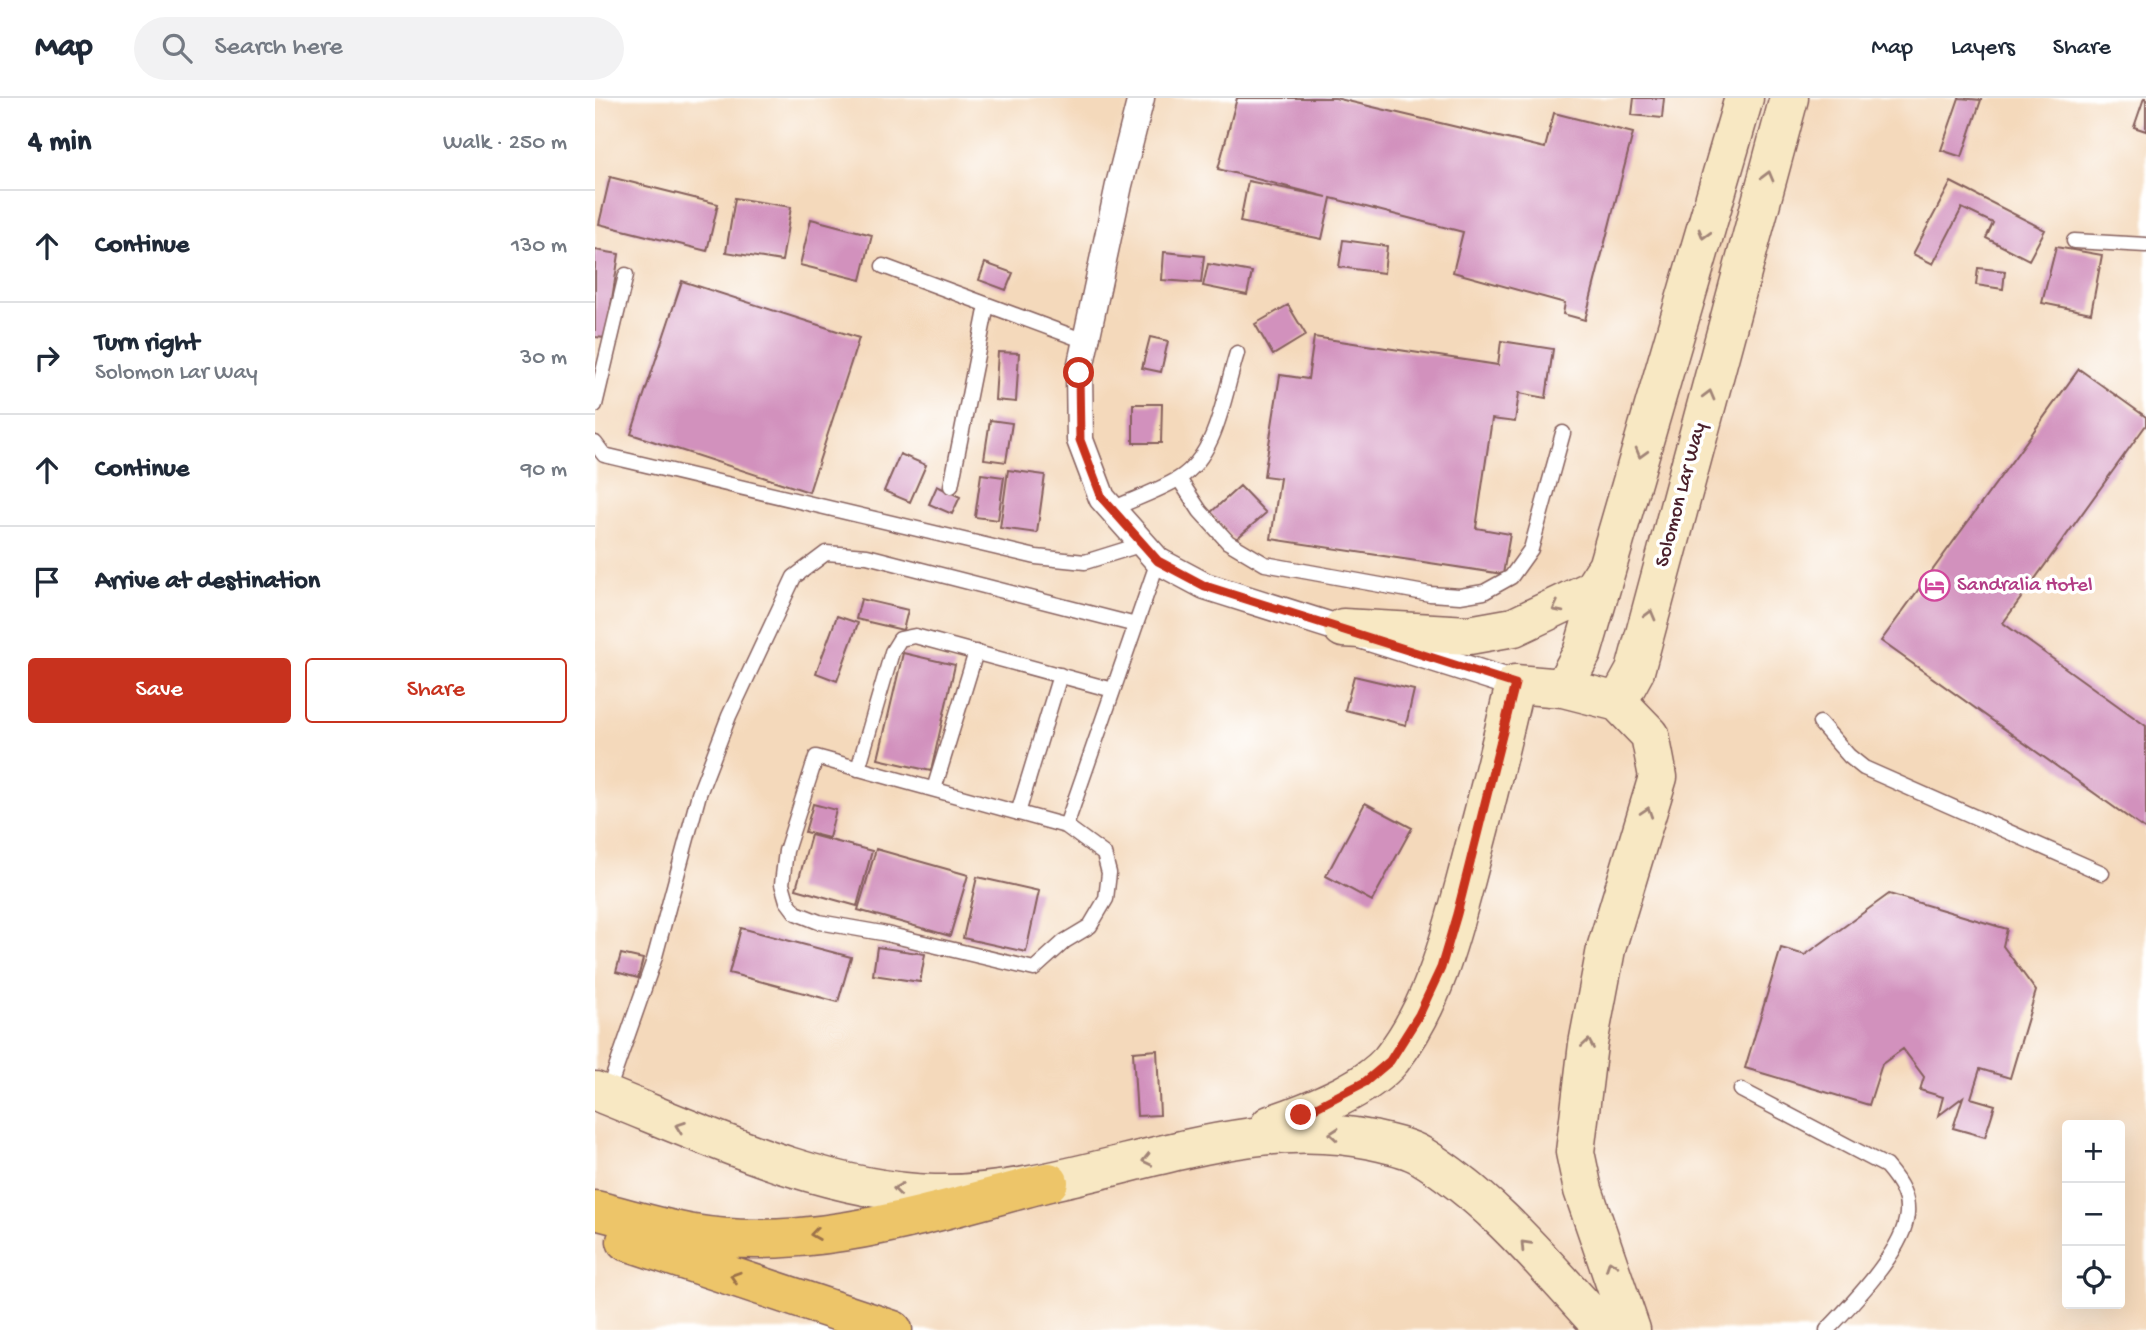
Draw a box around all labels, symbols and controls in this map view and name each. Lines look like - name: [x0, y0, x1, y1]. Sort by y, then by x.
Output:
- search box: [134, 17, 624, 80]
- text: Map: [35, 29, 92, 67]
- icon: search: [158, 29, 196, 67]
- text: Search here: [214, 33, 343, 64]
- text: Map: [1871, 34, 1913, 63]
- text: Layers: [1951, 34, 2015, 63]
- text: Share: [2053, 34, 2111, 63]
- text: 4 min: [28, 126, 91, 161]
- text: Walk · 250 m: [443, 130, 567, 157]
- one-way arrow: [1760, 170, 1774, 182]
- icon: ahead: [28, 227, 66, 265]
- one-way arrow: [1698, 228, 1713, 240]
- text: Continue: [95, 231, 189, 262]
- text: 130 m: [511, 233, 567, 260]
- text: Turn right: [95, 329, 199, 360]
- icon: right: [28, 339, 66, 377]
- text: 30 m: [520, 345, 567, 372]
- route start: [1063, 357, 1094, 388]
- text: Solomon Lar Way: [95, 360, 258, 387]
- one-way arrow: [1700, 389, 1715, 401]
- street label: Solomon Lar Way: [1651, 420, 1713, 570]
- one-way arrow: [1635, 446, 1649, 458]
- icon: ahead: [28, 451, 66, 489]
- text: Continue: [95, 455, 189, 486]
- text: 90 m: [521, 457, 567, 484]
- icon: arrive: [28, 563, 66, 601]
- text: Arrive at destination: [95, 567, 320, 598]
- hotel icon: Sandralia Hotel: [1917, 569, 1951, 603]
- place label: Sandralia Hotel: [1957, 574, 2093, 599]
- one-way arrow: [1552, 599, 1564, 613]
- one-way arrow: [1641, 609, 1656, 621]
- button: Save: [28, 658, 291, 723]
- button: Share: [305, 658, 567, 723]
- one-way arrow: [1638, 807, 1653, 819]
- one-way arrow: [1580, 1038, 1595, 1050]
- route end: [1285, 1099, 1316, 1130]
- map controls: [2062, 1120, 2125, 1309]
- button: +: [2062, 1120, 2125, 1183]
- one-way arrow: [675, 1121, 687, 1135]
- one-way arrow: [1328, 1127, 1339, 1142]
- one-way arrow: [1141, 1152, 1153, 1166]
- one-way arrow: [893, 1182, 904, 1197]
- button: −: [2062, 1183, 2125, 1246]
- one-way arrow: [809, 1226, 821, 1241]
- one-way arrow: [1520, 1240, 1533, 1253]
- button: locate: [2062, 1246, 2125, 1309]
- one-way arrow: [1605, 1259, 1619, 1271]
- one-way arrow: [730, 1271, 742, 1285]

